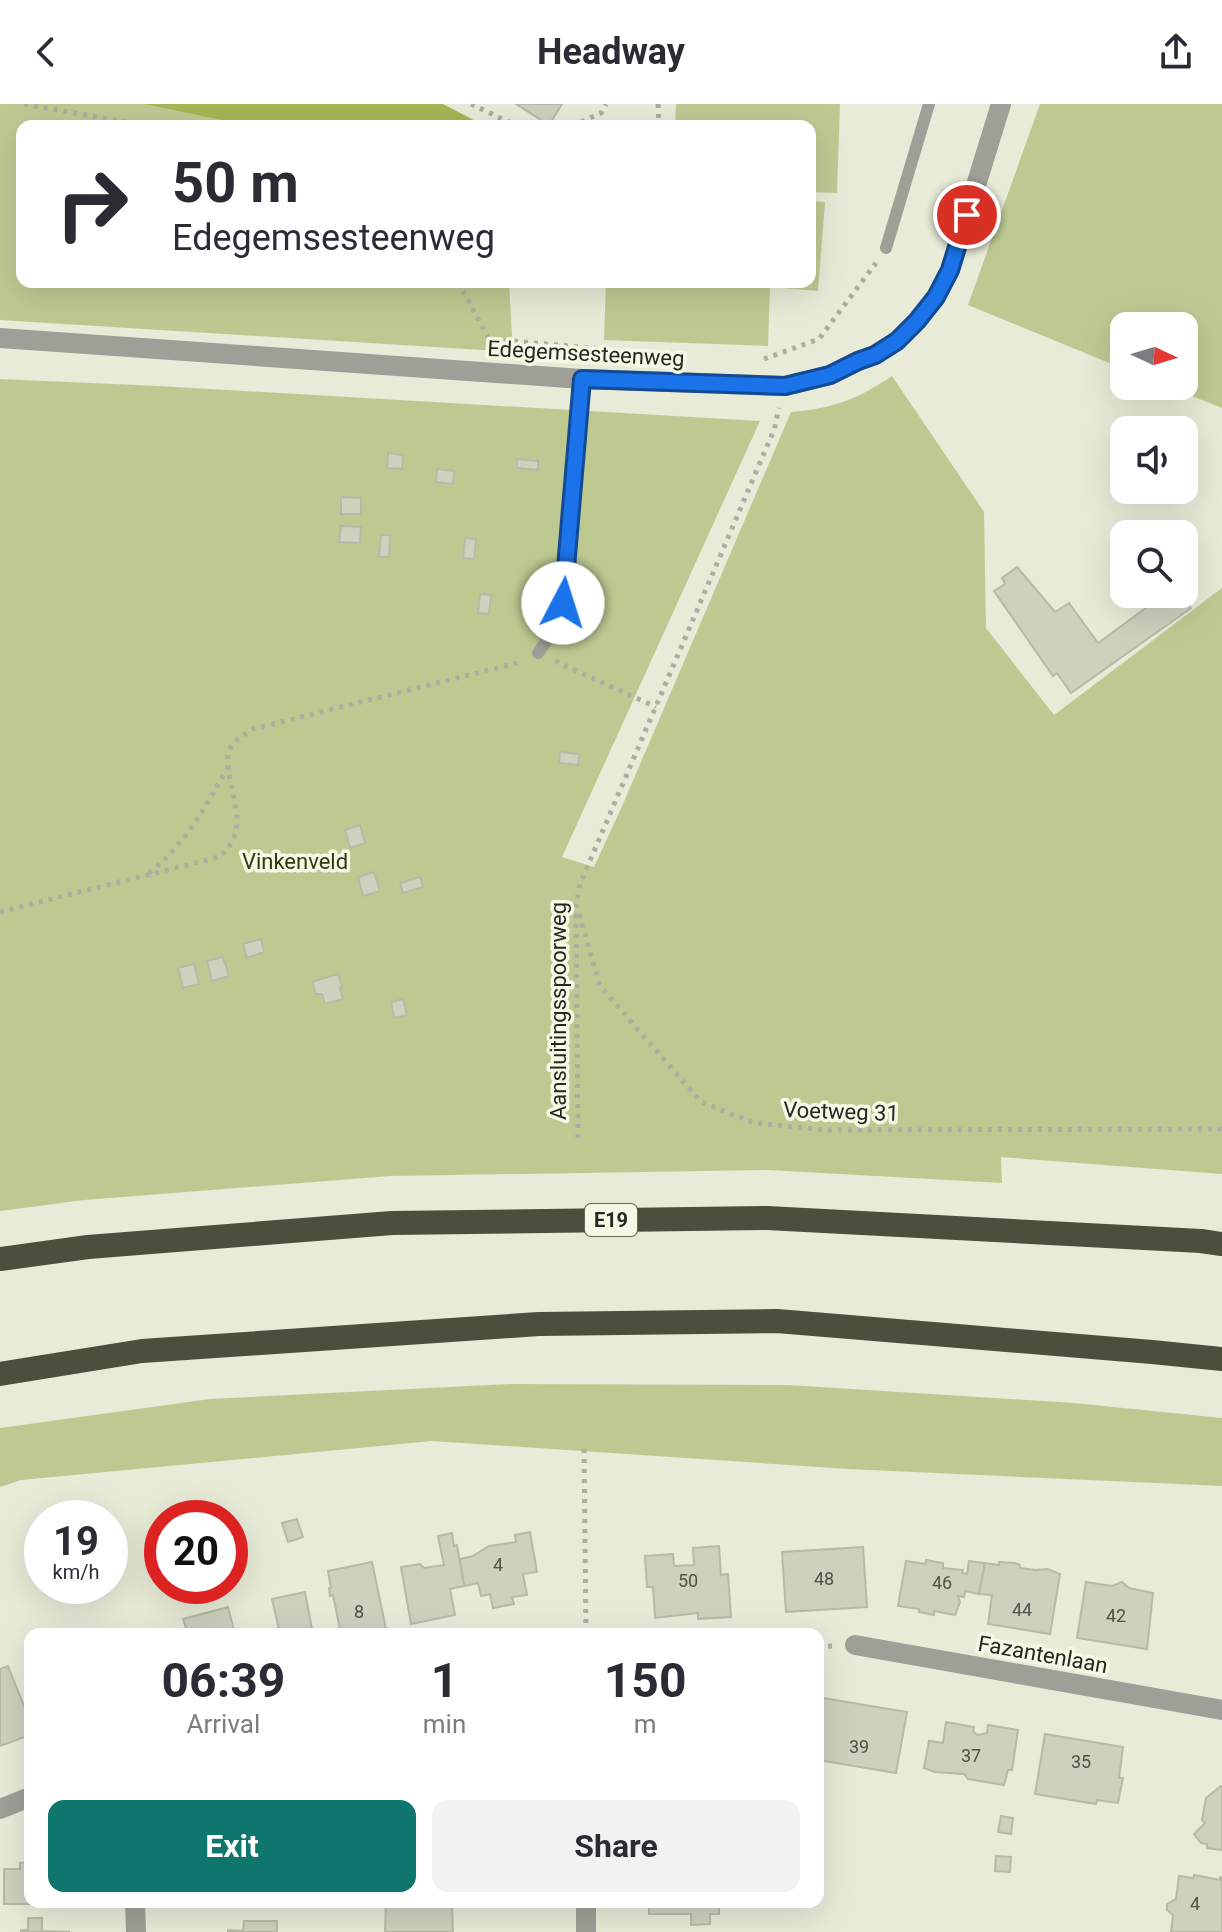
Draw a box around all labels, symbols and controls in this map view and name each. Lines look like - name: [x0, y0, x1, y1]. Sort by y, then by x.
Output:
- icon: back: [24, 30, 68, 74]
- icon: share: [1154, 30, 1198, 74]
- text: Headway: [537, 31, 685, 73]
- text: 50 m: [172, 150, 299, 216]
- icon: right: [40, 152, 144, 256]
- pin: [933, 181, 1001, 249]
- icon: arrive: [945, 193, 989, 237]
- text: Edegemsesteenweg: [172, 217, 495, 259]
- north arrow: [1110, 312, 1198, 400]
- map controls: [1110, 312, 1198, 608]
- street label: Edegemsesteenweg: [487, 336, 685, 371]
- button: sound: [1110, 416, 1198, 504]
- button: search: [1110, 520, 1198, 608]
- position arrow: [521, 561, 605, 645]
- park label: Vinkenveld: [242, 849, 348, 874]
- street label: Aansluitingsspoorweg: [546, 902, 571, 1120]
- street label: Voetweg 31: [783, 1097, 899, 1126]
- road number: E19: [585, 1204, 637, 1236]
- speed limit sign: 20: [144, 1500, 248, 1604]
- text: 19: [53, 1518, 99, 1565]
- house number: 4: [493, 1554, 503, 1575]
- text: km/h: [53, 1560, 99, 1584]
- house number: 48: [814, 1568, 834, 1589]
- house number: 50: [678, 1570, 698, 1591]
- house number: 46: [932, 1572, 952, 1593]
- house number: 44: [1012, 1599, 1032, 1620]
- house number: 8: [354, 1601, 364, 1622]
- house number: 42: [1106, 1605, 1126, 1626]
- street label: Fazantenlaan: [976, 1631, 1110, 1678]
- text: 06:39: [162, 1652, 285, 1709]
- text: 1: [431, 1652, 458, 1709]
- text: 150: [604, 1652, 686, 1709]
- text: Arrival: [187, 1709, 260, 1739]
- text: min: [423, 1709, 466, 1739]
- text: m: [634, 1709, 657, 1739]
- house number: 39: [849, 1736, 869, 1757]
- house number: 37: [961, 1745, 981, 1766]
- house number: 35: [1071, 1751, 1091, 1772]
- button: Exit: [48, 1800, 416, 1892]
- button: Share: [432, 1800, 800, 1892]
- house number: 4: [1190, 1893, 1200, 1914]

